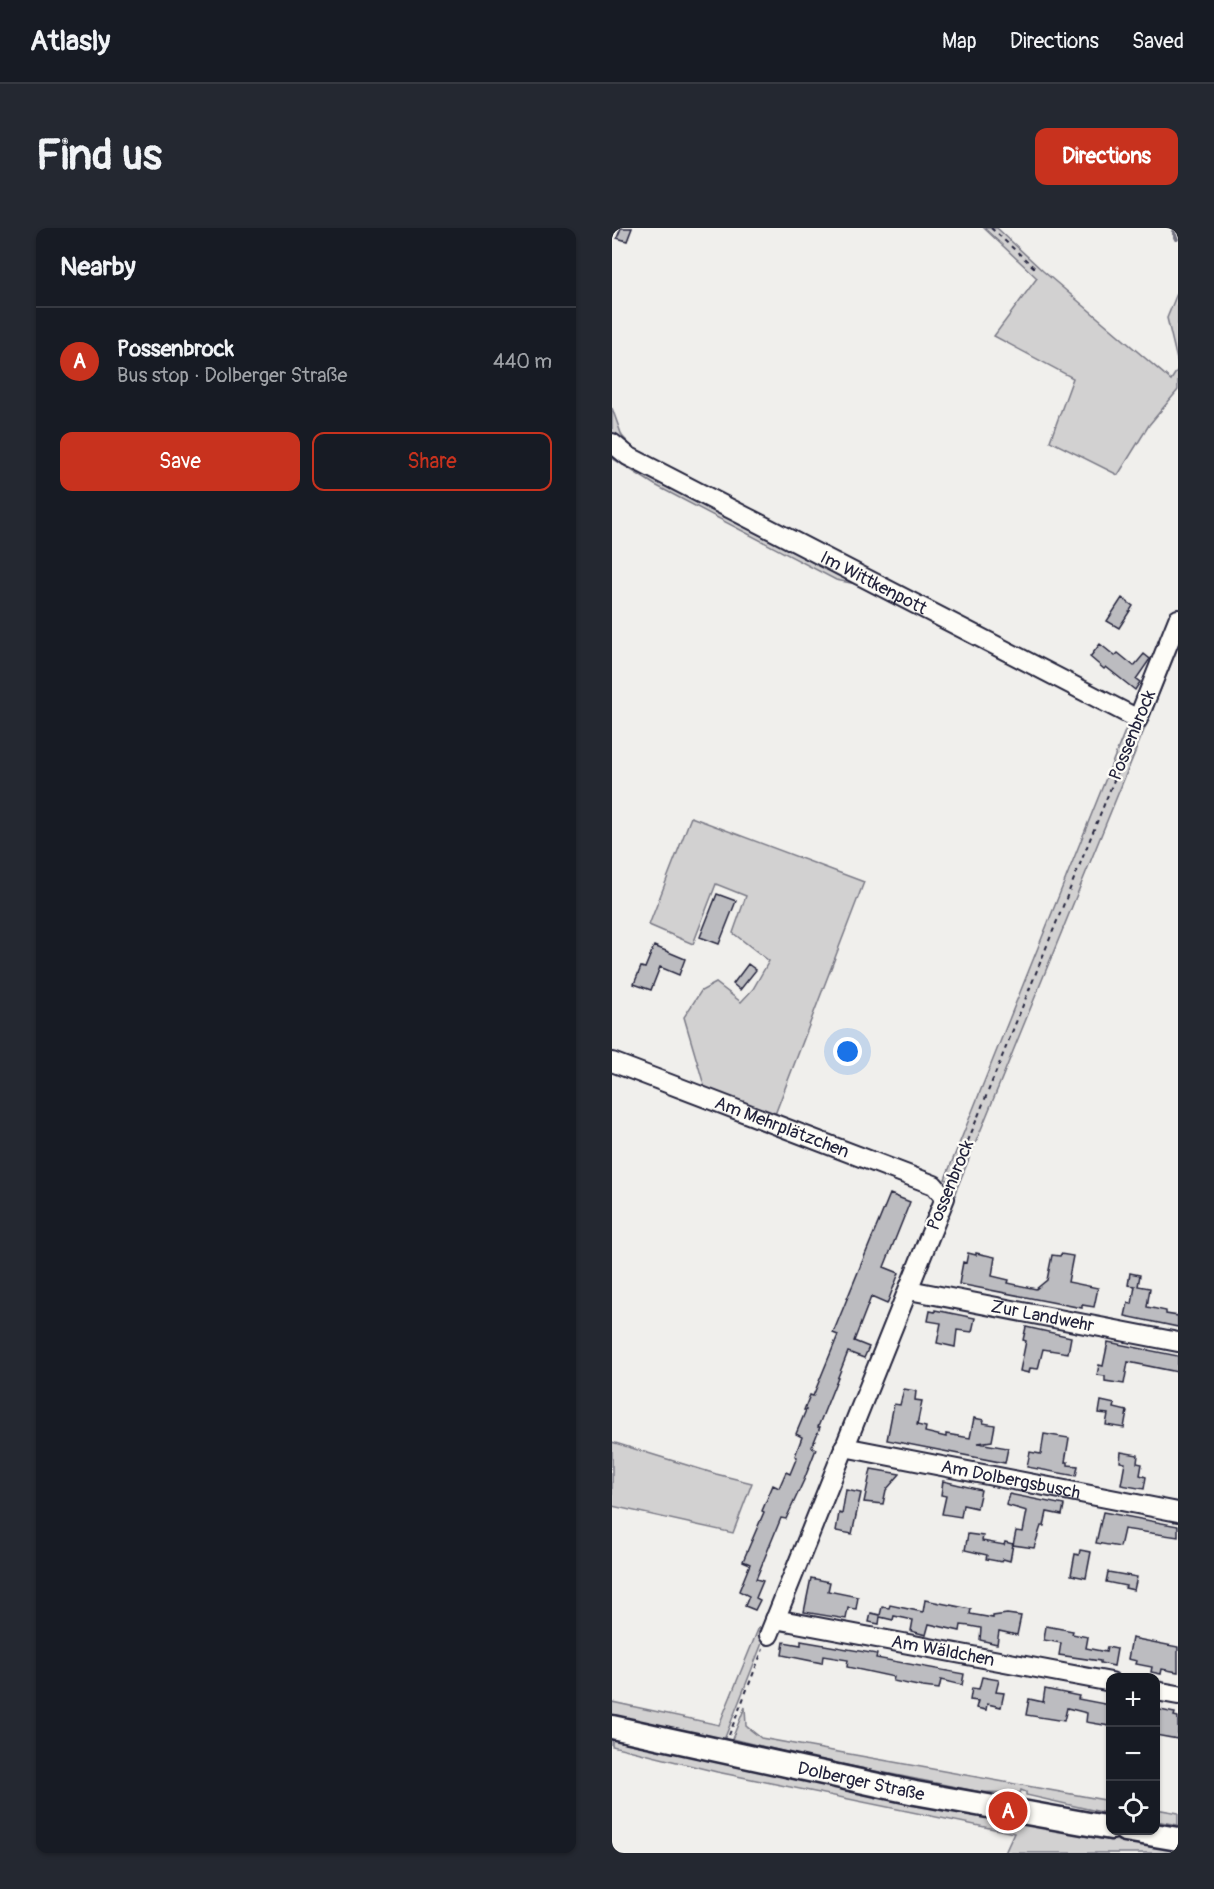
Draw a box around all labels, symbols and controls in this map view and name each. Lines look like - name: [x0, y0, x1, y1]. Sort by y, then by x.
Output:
- text: Atlasly: [30, 24, 110, 59]
- text: Map: [942, 28, 977, 55]
- text: Directions: [1010, 28, 1099, 55]
- text: Saved: [1132, 28, 1184, 55]
- button: Directions: [1035, 128, 1178, 185]
- text: Find us: [36, 130, 162, 182]
- text: Nearby: [60, 251, 136, 283]
- text: Possenbrock: [117, 335, 234, 363]
- text: A: [73, 349, 86, 374]
- text: 440 m: [493, 349, 552, 374]
- text: Bus stop · Dolberger Straße: [117, 363, 347, 388]
- button: Save: [60, 432, 300, 491]
- button: Share: [312, 432, 552, 491]
- street label: Im Wittkenpott: [816, 546, 931, 620]
- street label: Possenbrock: [1104, 686, 1161, 784]
- your location: [833, 1037, 862, 1066]
- street label: Am Mehrplätzchen: [711, 1091, 852, 1164]
- street label: Possenbrock: [922, 1136, 979, 1234]
- street label: Zur Landwehr: [989, 1295, 1097, 1338]
- street label: Am Dolbergsbusch: [939, 1455, 1082, 1505]
- street label: Am Wäldchen: [889, 1630, 997, 1672]
- map controls: [1106, 1673, 1160, 1835]
- button: +: [1106, 1673, 1160, 1727]
- button: −: [1106, 1727, 1160, 1781]
- street label: Dolberger Straße: [796, 1757, 926, 1806]
- button: locate: [1106, 1781, 1160, 1835]
- pin: A: [988, 1788, 1028, 1834]

